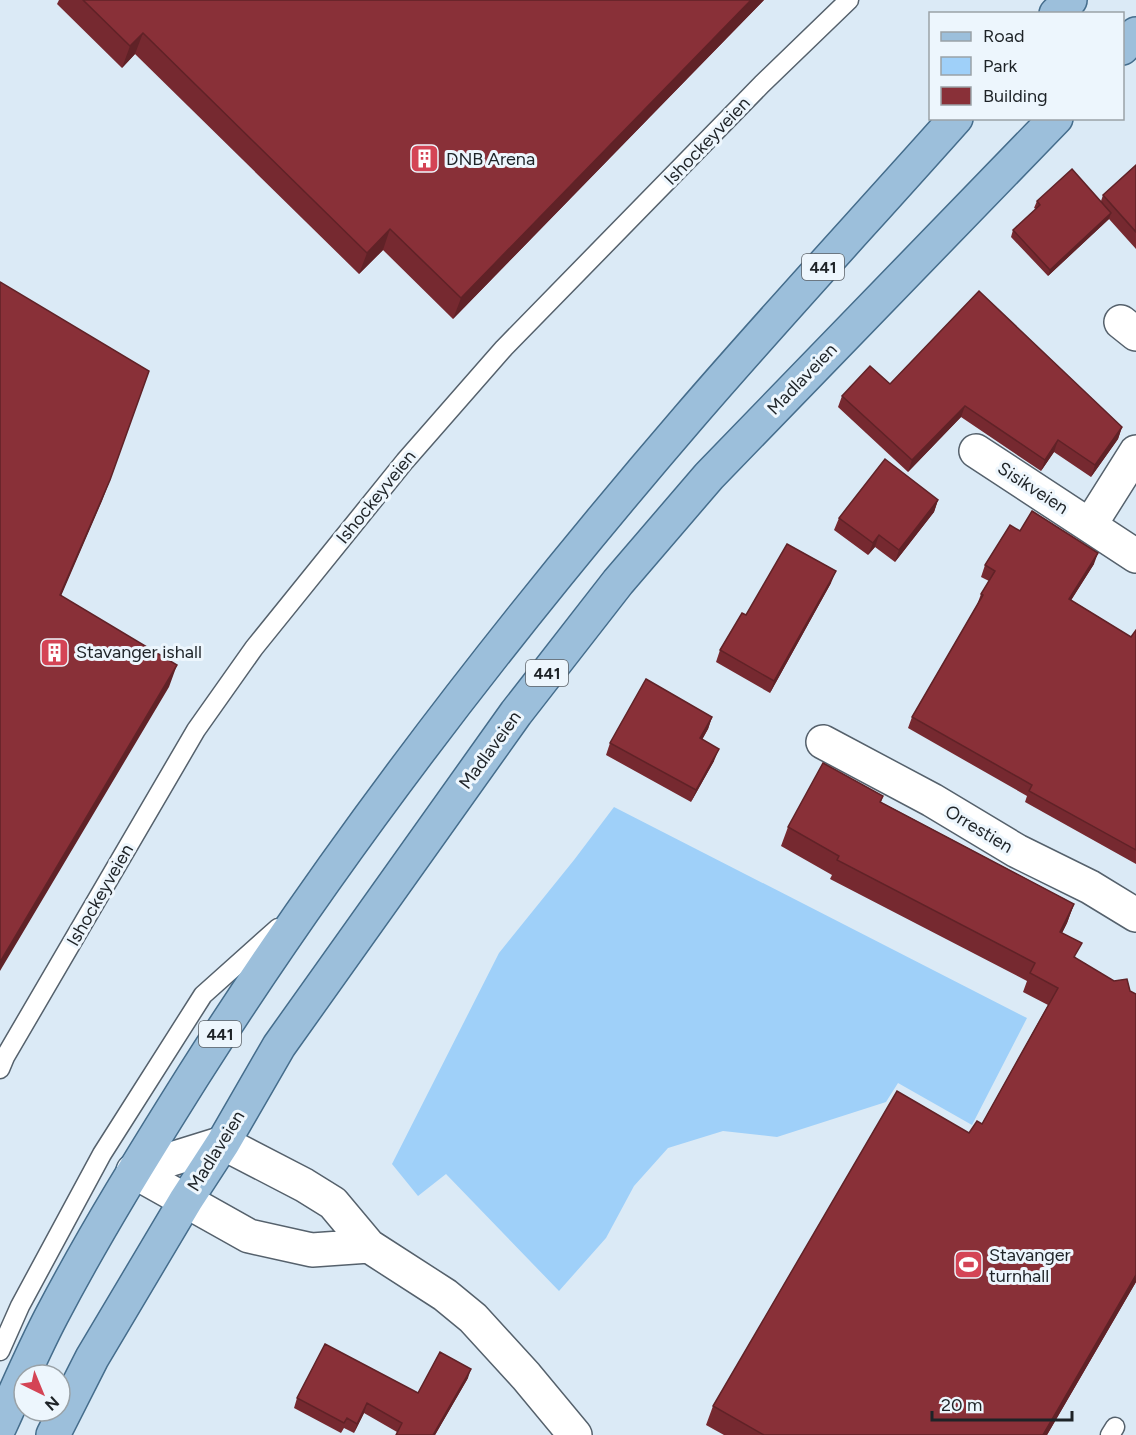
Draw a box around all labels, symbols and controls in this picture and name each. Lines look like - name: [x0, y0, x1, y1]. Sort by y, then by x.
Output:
- legend: [929, 12, 1124, 120]
- text: Road: [983, 25, 1024, 47]
- text: Park: [983, 55, 1018, 77]
- text: Building: [983, 85, 1048, 107]
- street label: Ishockeyveien: [659, 92, 755, 190]
- building icon: DNB Arena: [409, 143, 441, 175]
- place label: DNB Arena: [446, 148, 535, 170]
- road number: 441: [802, 254, 844, 280]
- street label: Madlaveien: [762, 339, 842, 419]
- street label: Ishockeyveien: [332, 446, 420, 548]
- street label: Sisikveien: [994, 457, 1072, 519]
- building icon: Stavanger ishall: [39, 636, 71, 668]
- place label: Stavanger ishall: [76, 641, 202, 663]
- road number: 441: [526, 660, 568, 686]
- street label: Madlaveien: [454, 707, 526, 793]
- street label: Orrestien: [941, 800, 1017, 858]
- street label: Ishockeyveien: [62, 840, 138, 950]
- road number: 441: [199, 1021, 241, 1047]
- street label: Madlaveien: [183, 1107, 249, 1195]
- place label: Stavanger turnhall: [989, 1244, 1071, 1287]
- sports icon: Stavanger turnhall: [952, 1249, 984, 1281]
- north arrow: [12, 1363, 72, 1423]
- scale bar: [932, 1384, 1072, 1422]
- text: N: [41, 1392, 63, 1415]
- text: 20 m: [941, 1394, 982, 1416]

